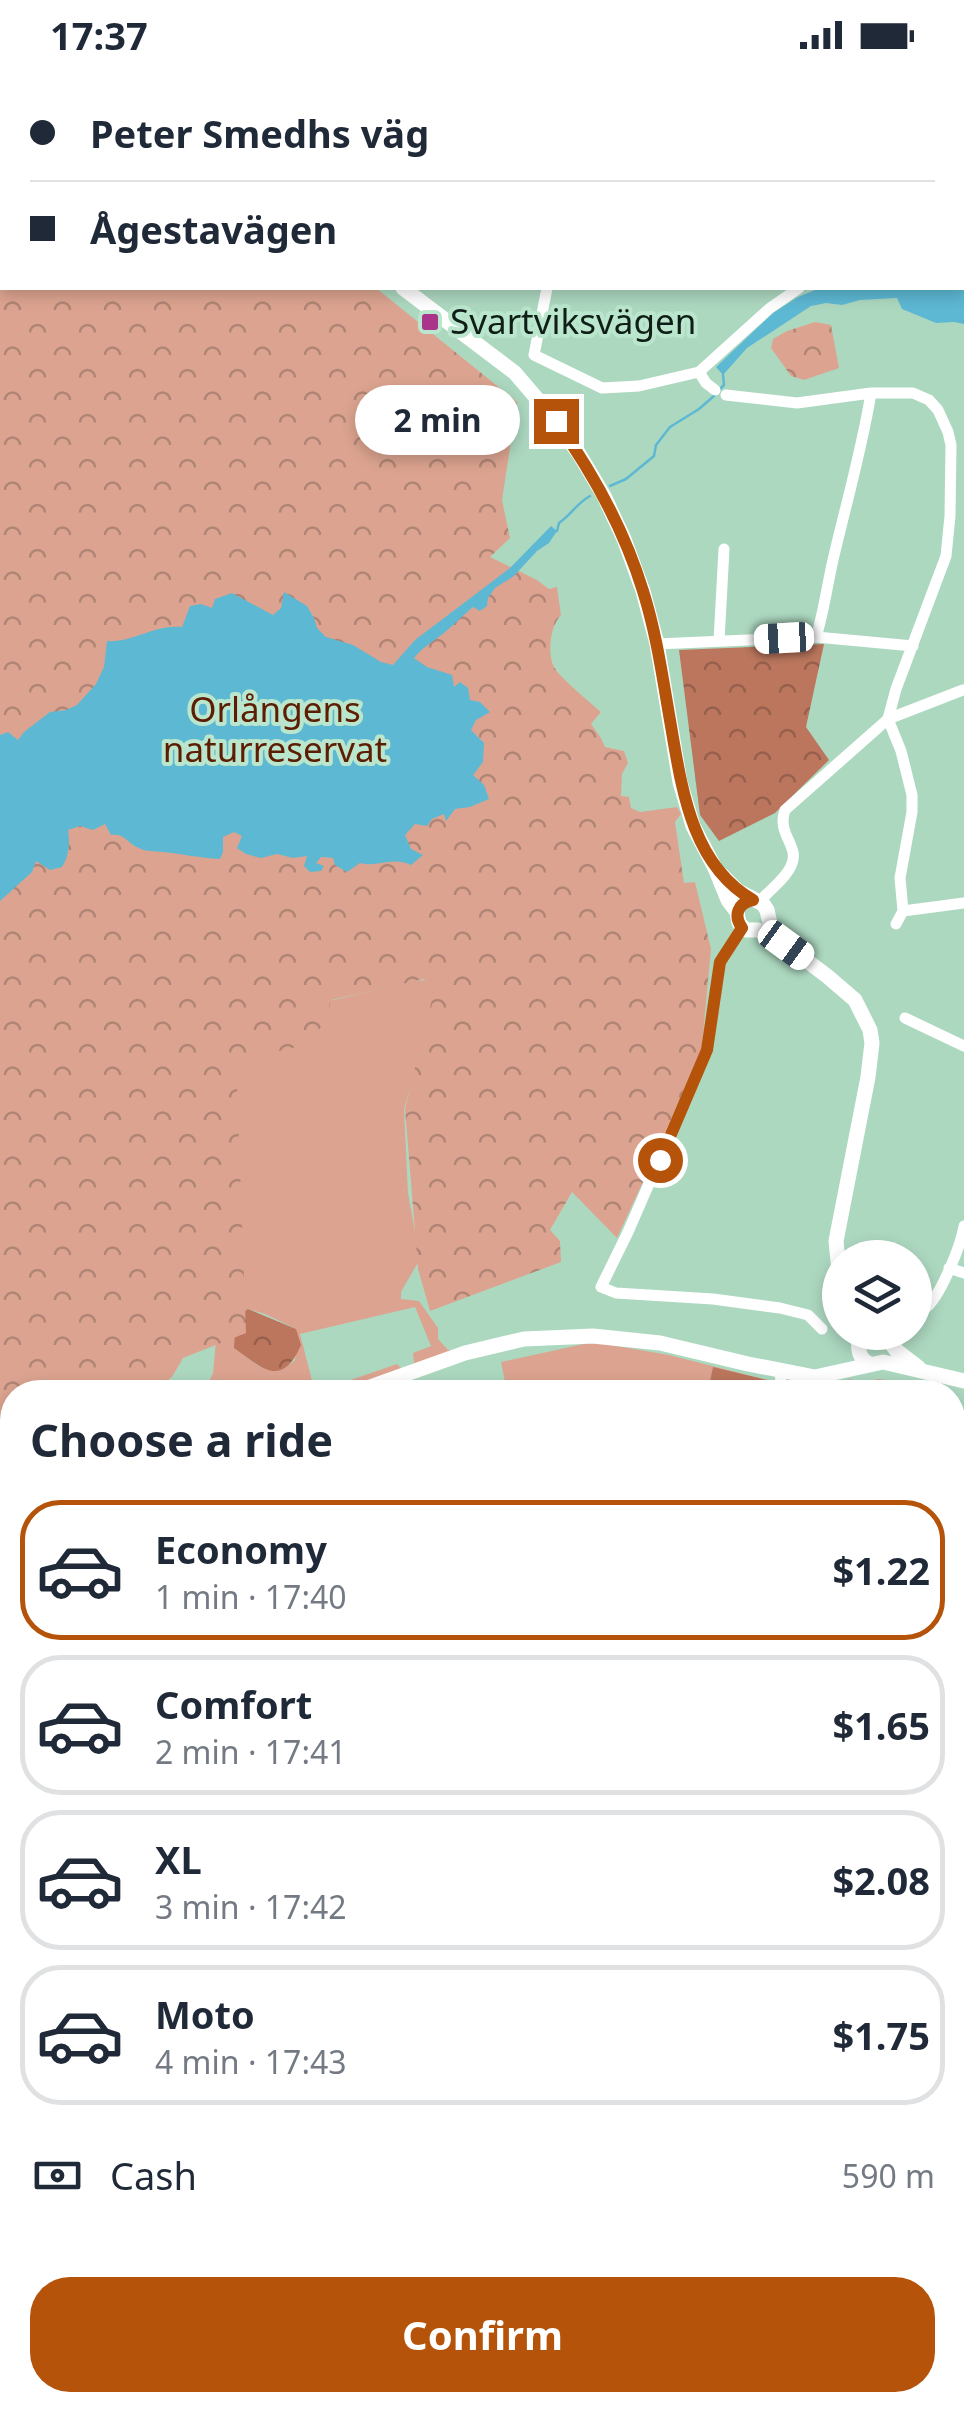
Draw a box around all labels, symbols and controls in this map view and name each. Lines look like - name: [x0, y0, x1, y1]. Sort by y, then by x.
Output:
- text: 17:37: [50, 9, 148, 61]
- text: Peter Smedhs väg: [90, 107, 429, 159]
- text: Ågestavägen: [90, 203, 337, 255]
- place label: Svartviksvägen: [450, 297, 696, 344]
- marker: Svartviksvägen: [419, 311, 441, 333]
- callout: 2 min: [356, 386, 521, 456]
- text: 2 min: [393, 398, 482, 441]
- route end: [534, 399, 579, 444]
- car: [753, 621, 815, 655]
- park label: Orlångens naturreservat: [163, 685, 387, 772]
- car: [753, 915, 819, 975]
- route start: [638, 1138, 683, 1183]
- map controls: [822, 1240, 932, 1350]
- button: layers: [822, 1240, 932, 1350]
- text: Choose a ride: [30, 1409, 333, 1470]
- text: Economy: [155, 1523, 327, 1575]
- icon: car: [35, 1525, 125, 1615]
- text: $1.22: [832, 1544, 930, 1596]
- text: 1 min · 17:40: [155, 1575, 347, 1618]
- text: Comfort: [155, 1678, 312, 1730]
- icon: car: [35, 1680, 125, 1770]
- text: $1.65: [832, 1699, 930, 1751]
- text: 2 min · 17:41: [155, 1730, 347, 1773]
- text: XL: [155, 1833, 202, 1885]
- icon: car: [35, 1835, 125, 1925]
- text: $2.08: [832, 1854, 930, 1906]
- text: 3 min · 17:42: [155, 1885, 347, 1928]
- text: Moto: [155, 1988, 255, 2040]
- icon: car: [35, 1990, 125, 2080]
- text: $1.75: [832, 2009, 930, 2061]
- text: 4 min · 17:43: [155, 2040, 347, 2083]
- icon: cash: [30, 2148, 85, 2203]
- text: Cash: [110, 2149, 197, 2201]
- text: 590 m: [842, 2154, 935, 2197]
- button: Confirm: [30, 2277, 935, 2392]

